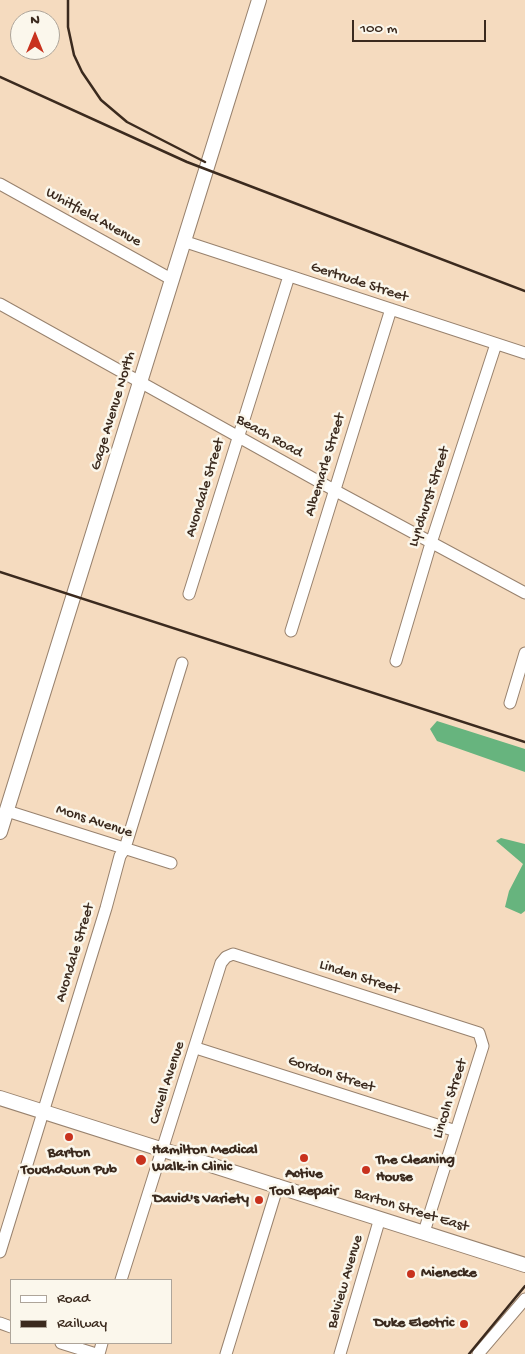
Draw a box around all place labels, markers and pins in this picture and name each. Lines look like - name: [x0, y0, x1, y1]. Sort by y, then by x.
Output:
- marker: Barton Touchdown Pub: [63, 1131, 75, 1143]
- place label: Hamilton Medical Walk-in Clinic: [152, 1142, 258, 1177]
- place label: Barton Touchdown Pub: [21, 1145, 117, 1180]
- marker: Active Tool Repair: [298, 1152, 310, 1164]
- place label: The Cleaning House: [376, 1152, 455, 1187]
- marker: Hamilton Medical Walk-in Clinic: [134, 1153, 148, 1167]
- marker: The Cleaning House: [360, 1164, 372, 1176]
- place label: Active Tool Repair: [270, 1166, 338, 1201]
- place label: David's Variety: [153, 1191, 249, 1209]
- marker: David's Variety: [253, 1194, 265, 1206]
- place label: Mienecke: [421, 1265, 477, 1283]
- marker: Mienecke: [405, 1268, 417, 1280]
- place label: Duke Electric: [374, 1315, 454, 1333]
- marker: Duke Electric: [458, 1318, 470, 1330]

